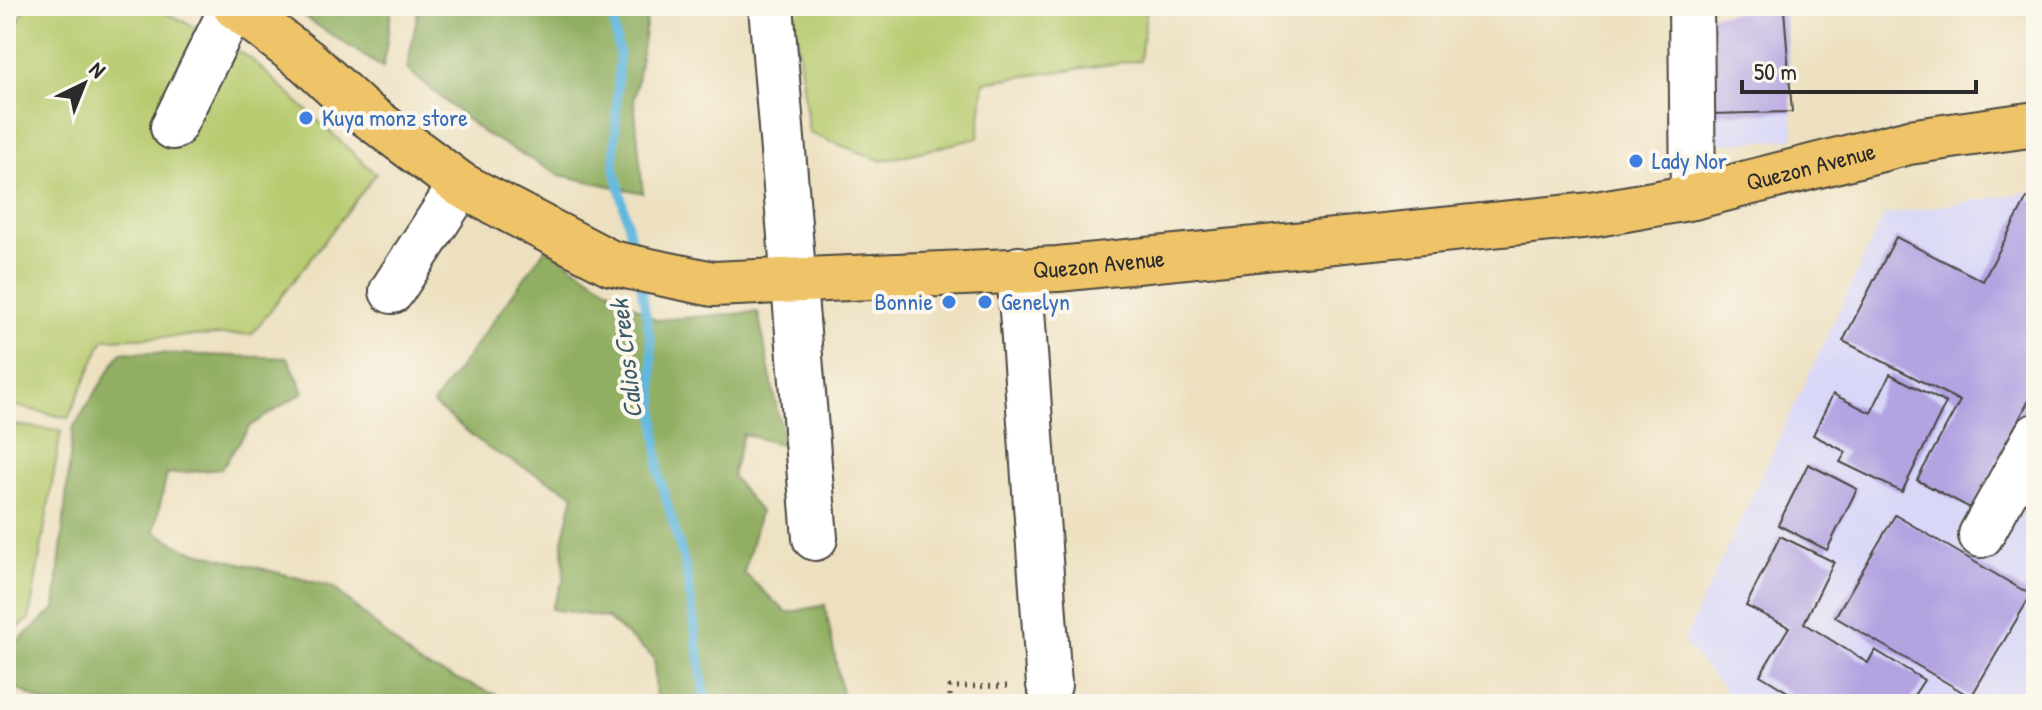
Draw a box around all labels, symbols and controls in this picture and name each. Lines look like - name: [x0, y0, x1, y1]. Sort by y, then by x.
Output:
- north arrow: [44, 44, 124, 124]
- scale bar: [1742, 44, 1976, 94]
- text: N: [83, 54, 112, 85]
- text: 50 m: [1754, 55, 1797, 87]
- place label: Kuya monz store: [322, 101, 468, 133]
- marker: Kuya monz store: [297, 109, 315, 127]
- street label: Quezon Avenue: [1743, 134, 1879, 198]
- place label: Lady Nor: [1652, 144, 1727, 176]
- marker: Lady Nor: [1627, 152, 1645, 170]
- street label: Quezon Avenue: [1032, 241, 1166, 285]
- place label: Bonnie: [875, 285, 933, 317]
- place label: Genelyn: [1001, 285, 1070, 317]
- marker: Bonnie: [940, 293, 958, 311]
- marker: Genelyn: [976, 293, 994, 311]
- water label: Calios Creek: [601, 295, 650, 420]

